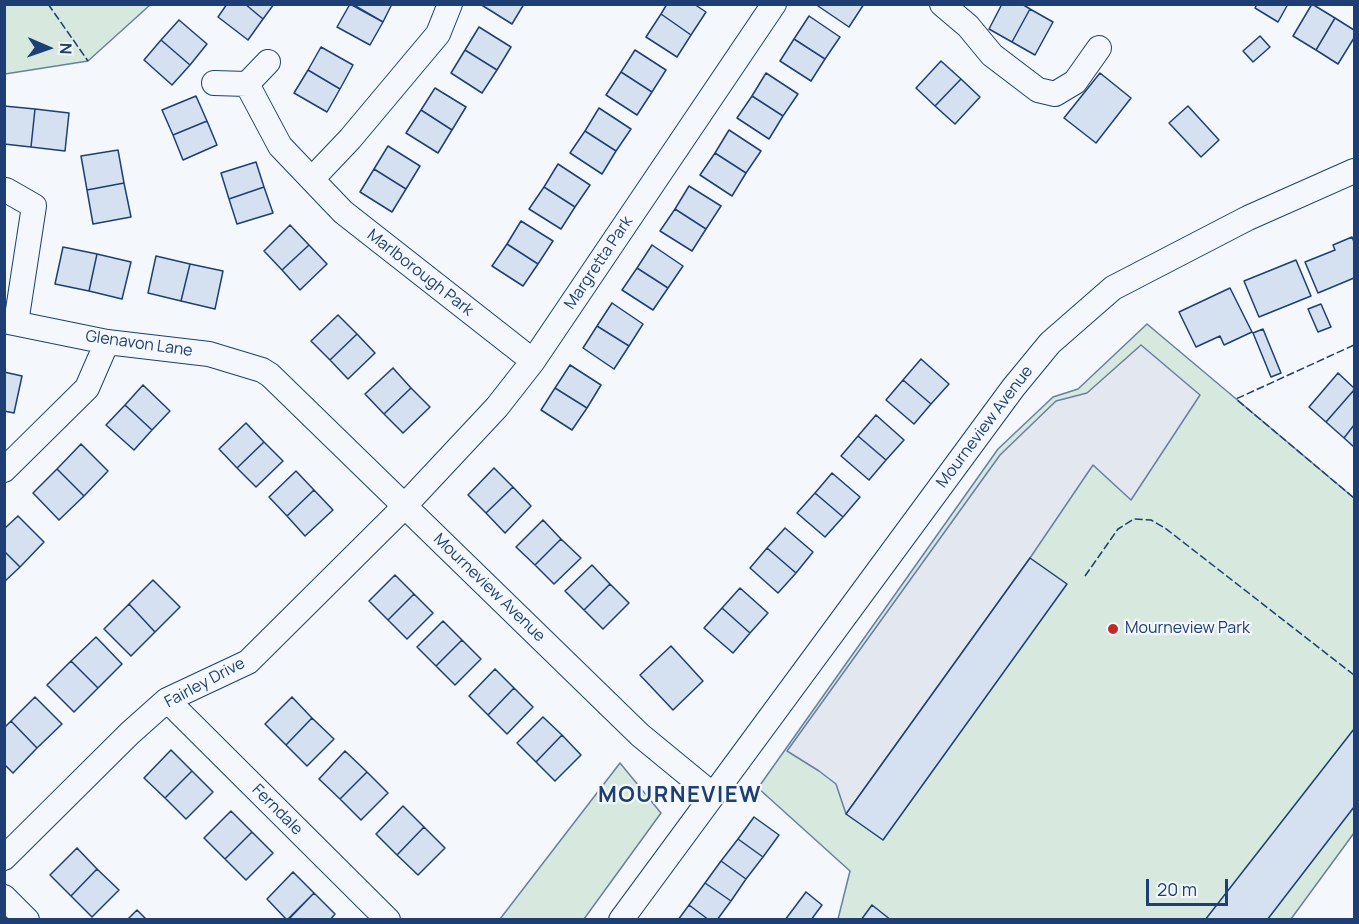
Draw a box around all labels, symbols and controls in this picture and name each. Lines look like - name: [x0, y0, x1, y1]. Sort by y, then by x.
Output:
- north arrow: [18, 18, 78, 78]
- text: N: [55, 42, 77, 55]
- street label: Margretta Park: [561, 213, 637, 313]
- street label: Marlborough Park: [363, 226, 477, 320]
- street label: Glenavon Lane: [84, 327, 194, 361]
- street label: Mourneview Avenue: [933, 362, 1037, 492]
- street label: Mourneview Avenue: [429, 530, 549, 646]
- place label: Mourneview Park: [1125, 619, 1250, 639]
- marker: Mourneview Park: [1106, 622, 1120, 636]
- street label: Fairley Drive: [162, 654, 248, 712]
- street label: Ferndale: [248, 781, 306, 839]
- district label: MOURNEVIEW: [598, 783, 762, 809]
- scale bar: [1149, 867, 1232, 905]
- text: 20 m: [1157, 877, 1197, 901]

